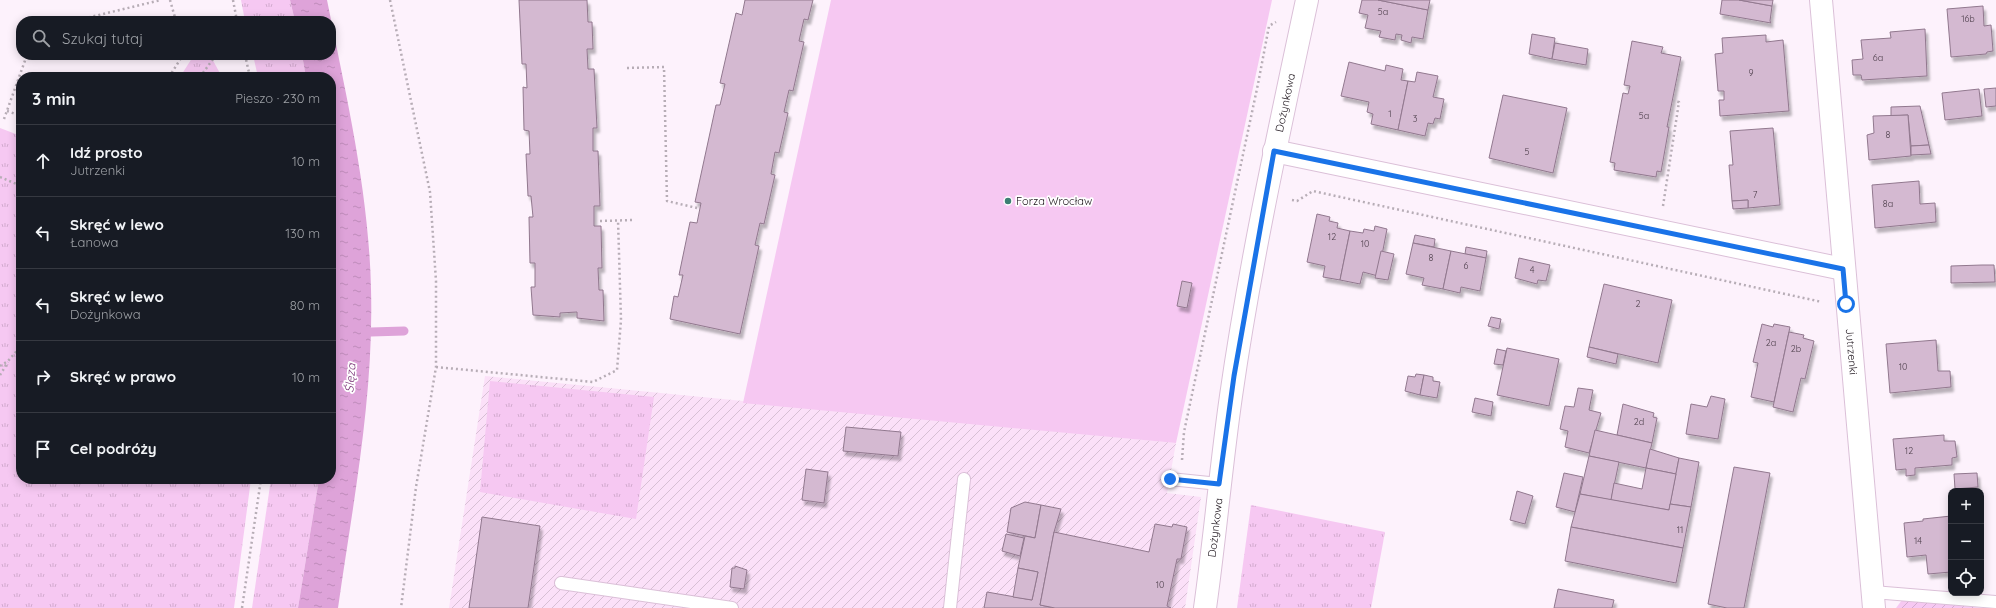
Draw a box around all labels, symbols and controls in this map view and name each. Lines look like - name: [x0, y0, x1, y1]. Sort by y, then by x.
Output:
- house number: 5a: [1378, 6, 1388, 17]
- house number: 16b: [1961, 13, 1975, 24]
- search box: [16, 16, 336, 60]
- icon: search: [30, 27, 52, 49]
- text: Szukaj tutaj: [62, 29, 143, 48]
- house number: 6a: [1873, 52, 1883, 63]
- house number: 9: [1748, 67, 1754, 78]
- street label: Dożynkowa: [1272, 72, 1298, 133]
- text: 3 min: [32, 88, 76, 109]
- text: Pieszo · 230 m: [235, 90, 320, 106]
- house number: 1: [1388, 108, 1392, 119]
- house number: 5a: [1639, 110, 1649, 121]
- house number: 3: [1413, 113, 1418, 124]
- house number: 8: [1886, 129, 1891, 140]
- text: Idź prosto: [70, 143, 143, 162]
- house number: 5: [1525, 146, 1530, 157]
- icon: ahead: [32, 150, 54, 172]
- text: 10 m: [292, 153, 320, 169]
- text: Jutrzenki: [70, 162, 125, 178]
- house number: 7: [1753, 189, 1758, 200]
- place label: Forza Wrocław: [1016, 194, 1092, 208]
- marker: Forza Wrocław: [1003, 196, 1013, 206]
- house number: 8a: [1883, 198, 1893, 209]
- text: Skręć w lewo: [70, 215, 164, 234]
- icon: left: [32, 222, 54, 244]
- text: 130 m: [285, 225, 320, 241]
- house number: 12: [1328, 231, 1336, 242]
- text: Łanowa: [70, 234, 118, 250]
- house number: 10: [1361, 238, 1369, 249]
- house number: 8: [1429, 252, 1434, 263]
- house number: 6: [1464, 260, 1469, 271]
- house number: 4: [1530, 264, 1535, 275]
- text: Skręć w lewo: [70, 287, 164, 306]
- icon: left: [32, 294, 54, 316]
- route start: [1837, 295, 1855, 313]
- text: 80 m: [290, 297, 320, 313]
- house number: 2: [1636, 298, 1641, 309]
- text: Dożynkowa: [70, 306, 141, 322]
- street label: Jutrzenki: [1843, 328, 1861, 375]
- house number: 2a: [1766, 337, 1776, 348]
- house number: 2b: [1791, 343, 1802, 354]
- house number: 10: [1899, 361, 1907, 372]
- water label: Ślęza: [341, 362, 359, 393]
- icon: right: [32, 366, 54, 388]
- text: Skręć w prawo: [70, 367, 176, 386]
- text: 10 m: [292, 369, 320, 385]
- house number: 2d: [1634, 416, 1644, 427]
- icon: arrive: [32, 438, 54, 460]
- text: Cel podróży: [70, 439, 157, 458]
- house number: 12: [1905, 445, 1913, 456]
- route end: [1161, 470, 1179, 488]
- map controls: [1948, 488, 1984, 596]
- button: +: [1948, 488, 1984, 524]
- street label: Dożynkowa: [1205, 497, 1225, 558]
- house number: 11: [1677, 524, 1683, 535]
- button: −: [1948, 524, 1984, 560]
- house number: 14: [1914, 535, 1922, 546]
- button: locate: [1948, 560, 1984, 596]
- house number: 10: [1156, 579, 1164, 590]

